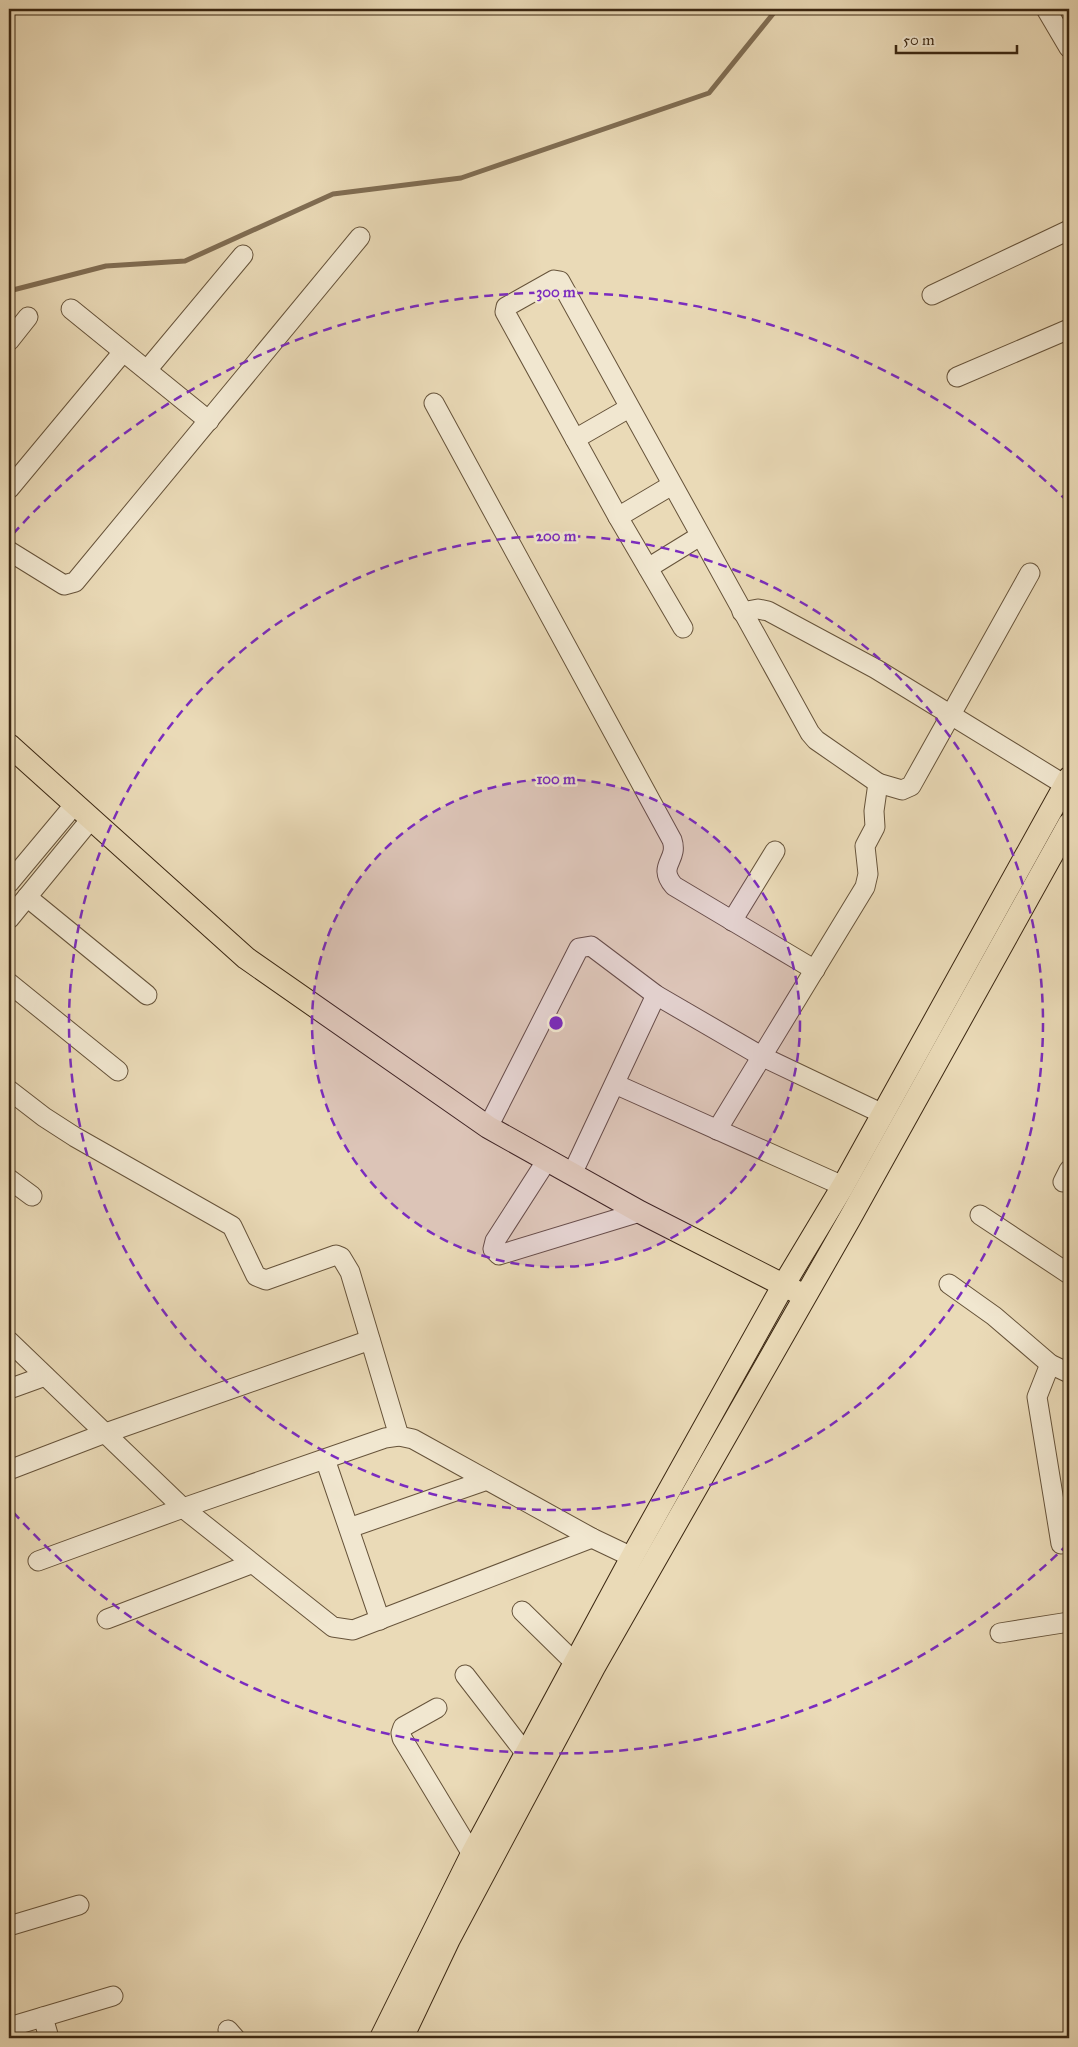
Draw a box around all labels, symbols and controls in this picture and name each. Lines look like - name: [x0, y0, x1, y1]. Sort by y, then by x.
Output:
- scale bar: [896, 22, 1017, 54]
- text: 50 m: [903, 31, 935, 49]
- text: 300 m: [536, 283, 576, 302]
- text: 200 m: [536, 527, 577, 545]
- text: 100 m: [536, 770, 576, 788]
- centre of rings: [547, 1014, 565, 1032]

